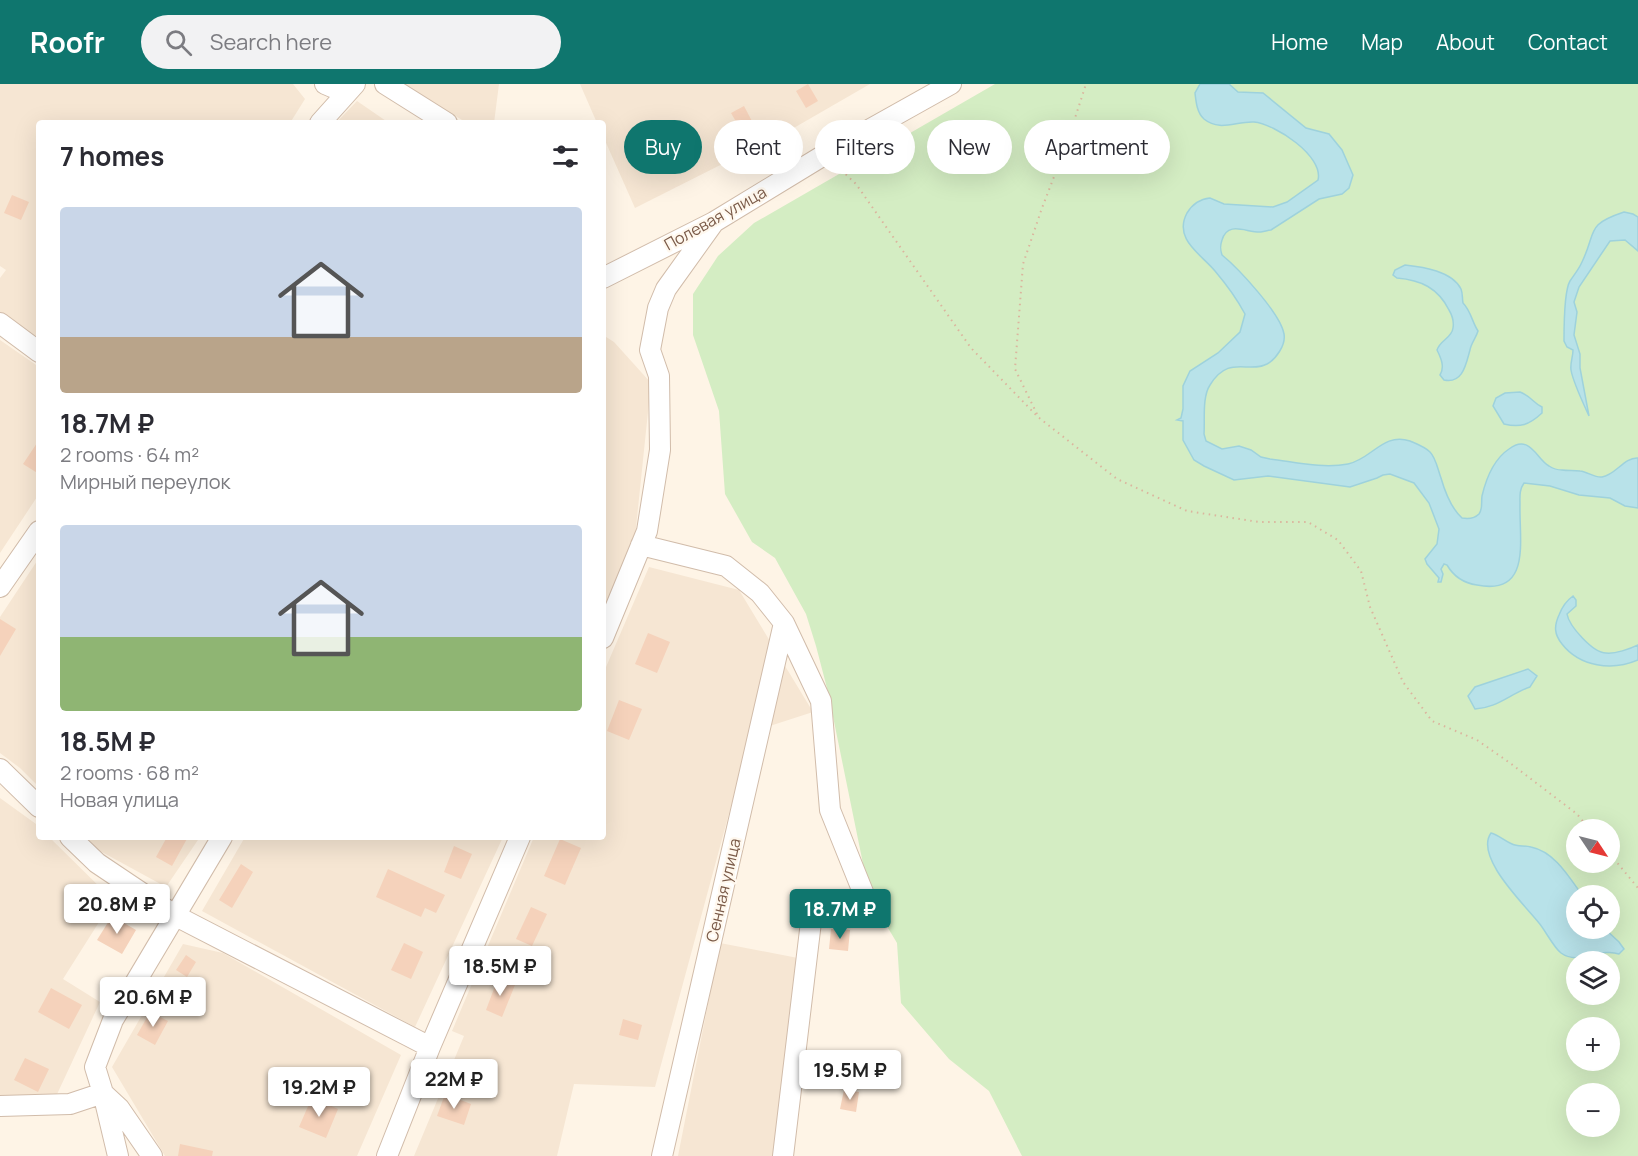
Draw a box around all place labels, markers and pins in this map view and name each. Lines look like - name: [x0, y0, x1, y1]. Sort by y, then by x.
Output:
- pin: 20.8M ₽: [62, 884, 172, 935]
- pin: 18.7M ₽: [785, 889, 895, 940]
- pin: 18.5M ₽: [445, 946, 555, 997]
- pin: 20.6M ₽: [98, 977, 208, 1028]
- pin: 19.5M ₽: [795, 1050, 905, 1101]
- pin: 22M ₽: [412, 1059, 496, 1110]
- pin: 19.2M ₽: [264, 1067, 374, 1118]

